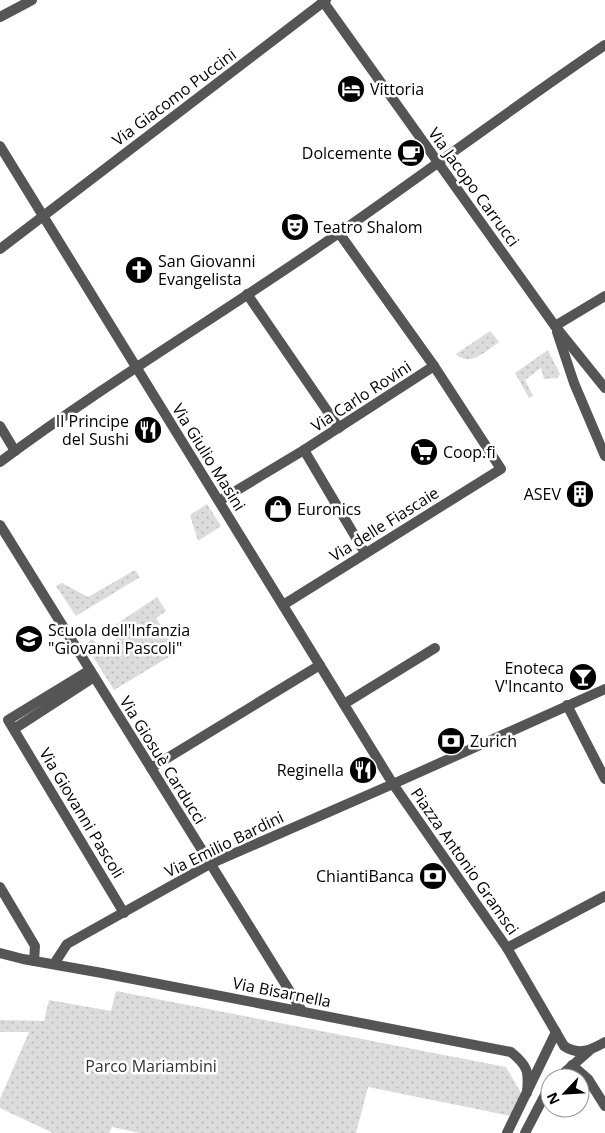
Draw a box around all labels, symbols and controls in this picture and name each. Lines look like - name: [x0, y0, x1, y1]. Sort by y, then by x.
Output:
- street label: Via Giacomo Puccini: [108, 43, 240, 151]
- hotel icon: Vittoria: [336, 74, 366, 104]
- place label: Vittoria: [370, 78, 424, 100]
- street label: Via Jacopo Carrucci: [423, 123, 525, 251]
- cafe icon: Dolcemente: [396, 138, 426, 168]
- place label: Dolcemente: [302, 142, 392, 164]
- theatre icon: Teatro Shalom: [280, 212, 310, 242]
- place label: Teatro Shalom: [314, 216, 423, 238]
- place label: San Giovanni Evangelista: [158, 250, 255, 290]
- church icon: San Giovanni Evangelista: [124, 255, 154, 285]
- street label: Via Carlo Rovini: [307, 355, 415, 437]
- street label: Via Giulio Masini: [167, 399, 251, 515]
- place label: Il Principe del Sushi: [56, 410, 129, 450]
- restaurant icon: Il Principe del Sushi: [133, 415, 163, 445]
- supermarket icon: Coop.fi: [409, 437, 439, 467]
- place label: Coop.fi: [443, 441, 496, 463]
- building icon: ASEV: [565, 479, 595, 509]
- street label: Via delle Fiascaie: [325, 482, 443, 566]
- place label: ASEV: [524, 483, 561, 505]
- shop icon: Euronics: [263, 494, 293, 524]
- place label: Euronics: [297, 498, 361, 520]
- place label: Scuola dell'Infanzia "Giovanni Pascoli": [48, 619, 190, 659]
- school or university icon: Scuola dell'Infanzia "Giovanni Pascoli": [14, 624, 44, 654]
- place label: Enoteca V'Incanto: [495, 657, 564, 697]
- bar icon: Enoteca V'Incanto: [568, 662, 598, 692]
- street label: Via Giosuè Carducci: [115, 692, 211, 828]
- bank icon: Zurich: [436, 726, 466, 756]
- place label: Zurich: [470, 730, 517, 752]
- street label: Via Giovanni Pascoli: [34, 744, 130, 882]
- restaurant icon: Reginella: [348, 755, 378, 785]
- place label: Reginella: [277, 759, 344, 781]
- street label: Piazza Antonio Gramsci: [406, 783, 524, 939]
- street label: Via Emilio Bardini: [161, 806, 287, 882]
- bank icon: ChiantiBanca: [418, 861, 448, 891]
- place label: ChiantiBanca: [316, 865, 414, 887]
- street label: Via Bisarnella: [231, 972, 333, 1012]
- park label: Parco Mariambini: [85, 1055, 217, 1077]
- north arrow: [540, 1068, 590, 1118]
- text: N: [542, 1090, 564, 1108]

